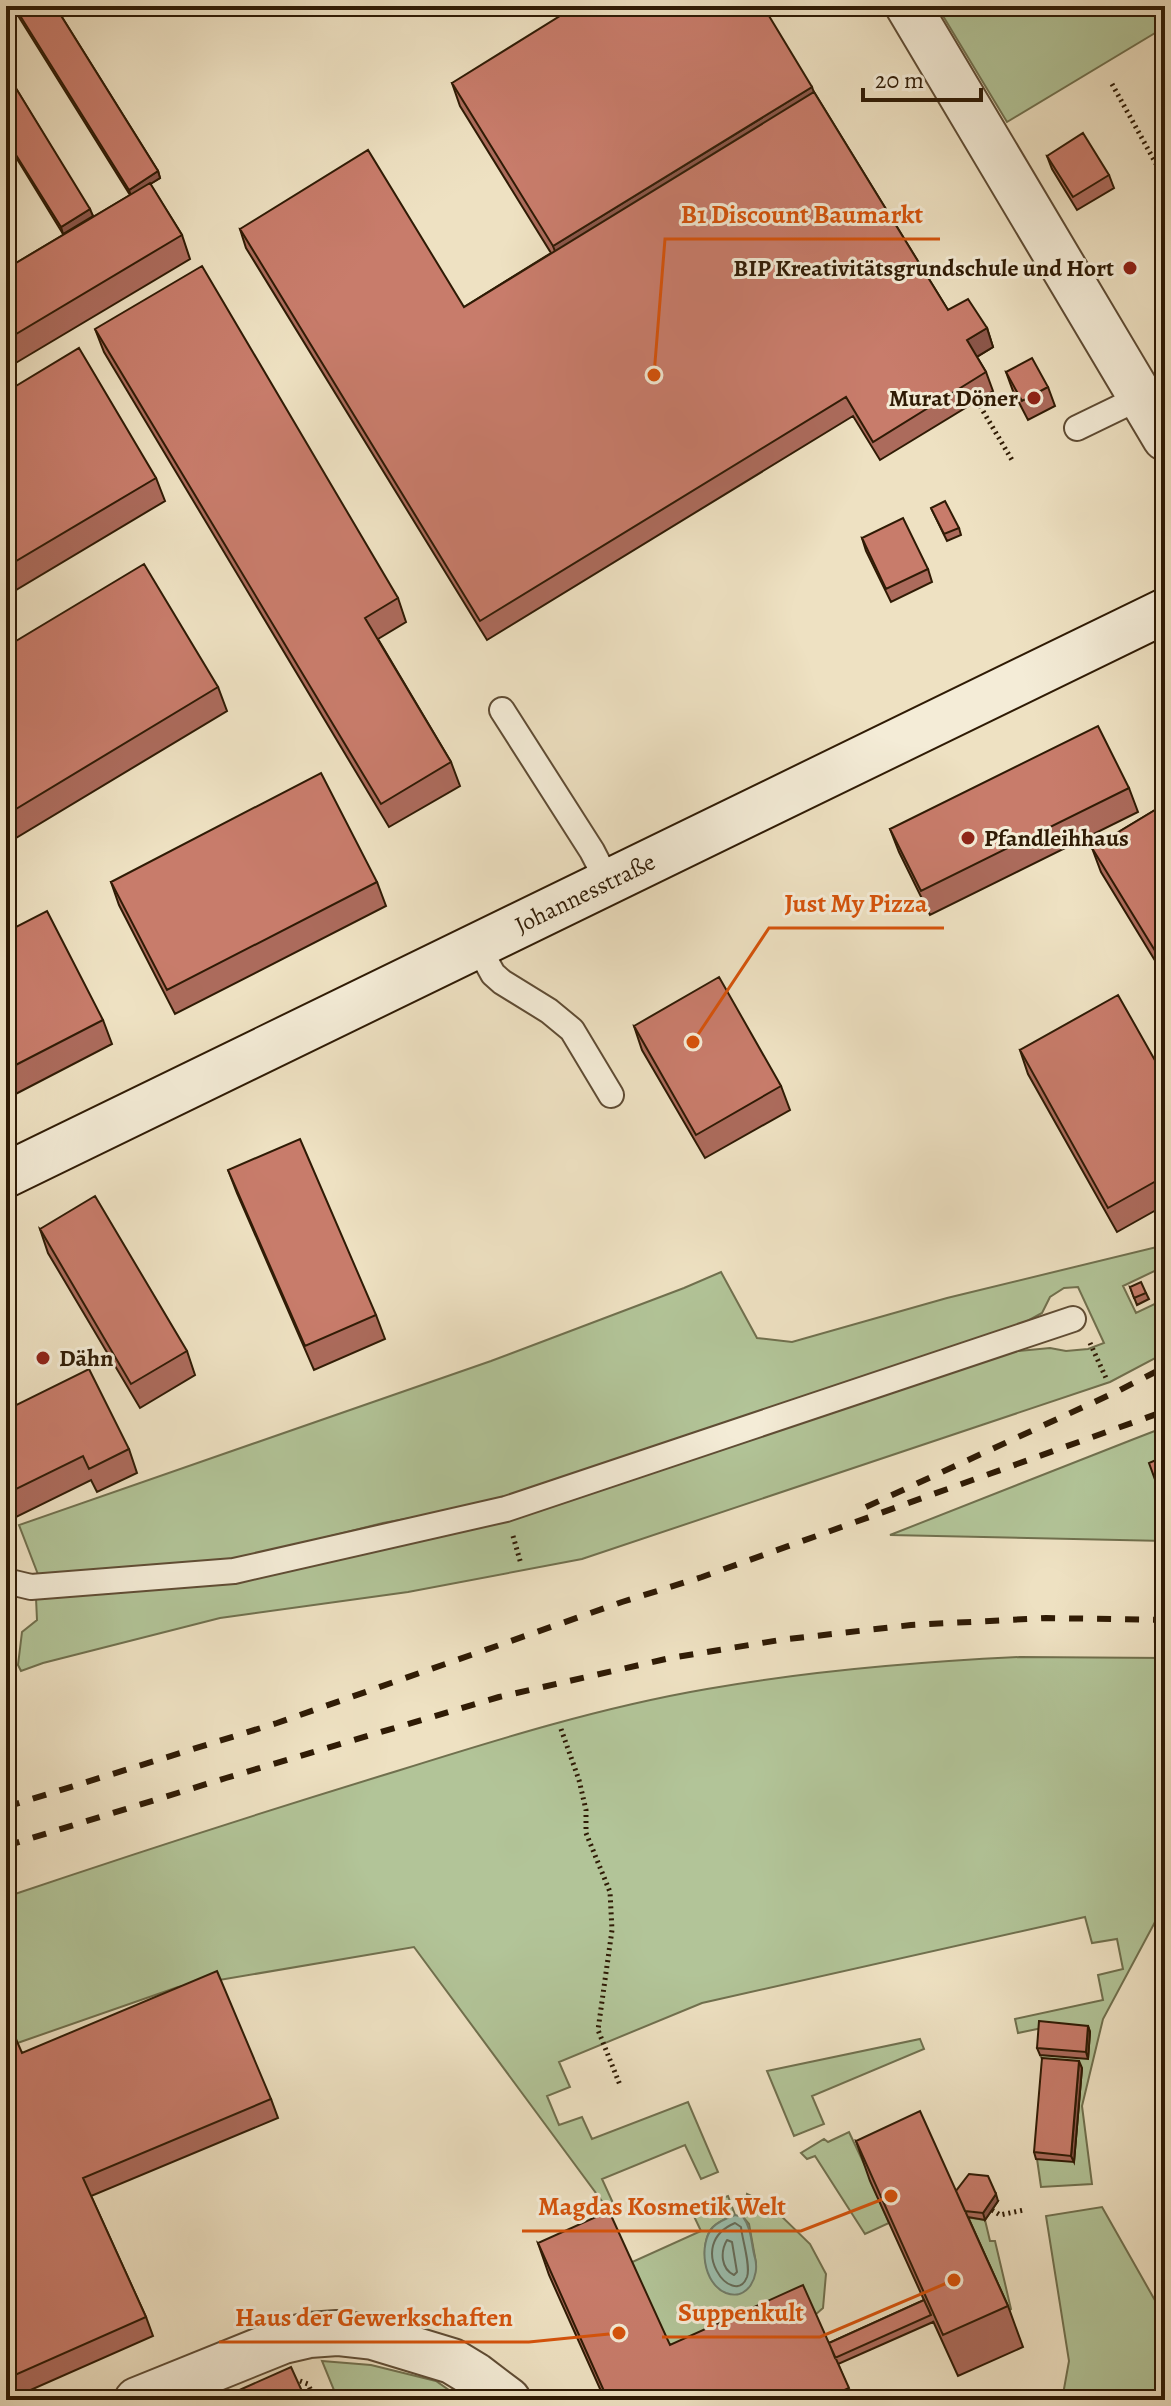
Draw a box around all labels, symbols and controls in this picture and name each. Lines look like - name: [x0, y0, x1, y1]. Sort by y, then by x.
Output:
- scale bar: [863, 52, 981, 102]
- text: 20 m: [875, 64, 924, 96]
- callout: B1 Discount Baumarkt: [665, 189, 940, 239]
- text: B1 Discount Baumarkt: [681, 197, 924, 232]
- place label: BIP Kreativitätsgrundschule und Hort: [733, 252, 1114, 284]
- marker: BIP Kreativitätsgrundschule und Hort: [1121, 259, 1139, 277]
- place label: Murat Döner: [889, 382, 1018, 414]
- marker: Murat Döner: [1025, 389, 1043, 407]
- place label: Pfandleihhaus: [984, 822, 1129, 854]
- marker: Pfandleihhaus: [959, 829, 977, 847]
- street label: Johannesstraße: [510, 846, 661, 941]
- callout: Just My Pizza: [769, 878, 944, 928]
- text: Just My Pizza: [785, 886, 928, 921]
- place label: Dähn: [59, 1342, 114, 1374]
- marker: Dähn: [34, 1349, 52, 1367]
- callout: Magdas Kosmetik Welt: [522, 2181, 801, 2231]
- text: Magdas Kosmetik Welt: [538, 2189, 786, 2224]
- callout: Suppenkult: [662, 2287, 820, 2337]
- callout: Haus der Gewerkschaften: [219, 2292, 529, 2342]
- text: Suppenkult: [678, 2295, 804, 2330]
- text: Haus der Gewerkschaften: [235, 2300, 513, 2335]

